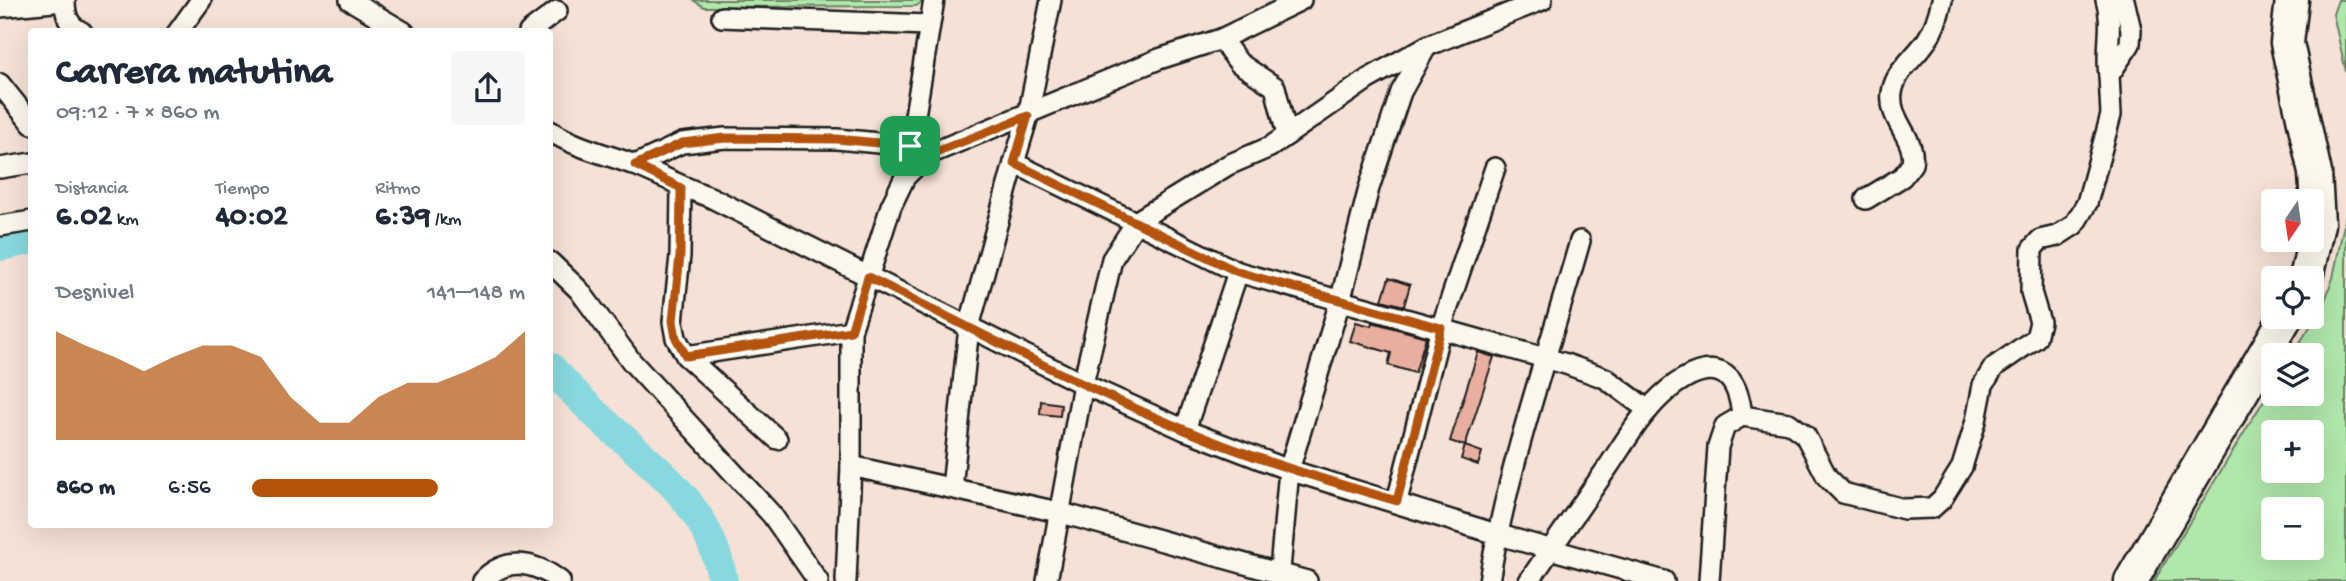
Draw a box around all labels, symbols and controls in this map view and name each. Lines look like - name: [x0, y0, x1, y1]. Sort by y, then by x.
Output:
- button: share: [451, 51, 525, 125]
- text: Carrera matutina: [56, 52, 332, 96]
- text: 09:12 · 7 × 860 m: [56, 100, 220, 127]
- pin: [880, 116, 940, 176]
- icon: arrive: [891, 127, 929, 165]
- text: Distancia: [56, 178, 128, 201]
- text: Tiempo: [216, 178, 270, 201]
- text: Ritmo: [375, 178, 421, 201]
- north arrow: [2261, 189, 2324, 252]
- map controls: [2261, 189, 2324, 560]
- text: 6.02: [56, 201, 112, 236]
- text: 40:02: [216, 201, 288, 236]
- text: 6:39: [375, 201, 431, 236]
- text: km: [112, 209, 139, 232]
- text: /km: [431, 209, 462, 232]
- button: locate: [2261, 266, 2324, 329]
- text: Desnivel: [56, 280, 134, 307]
- text: 141–148 m: [427, 280, 525, 307]
- button: layers: [2261, 343, 2324, 406]
- button: +: [2261, 420, 2324, 483]
- text: 860 m: [56, 475, 115, 502]
- text: 6:56: [168, 475, 211, 502]
- button: −: [2261, 497, 2324, 560]

